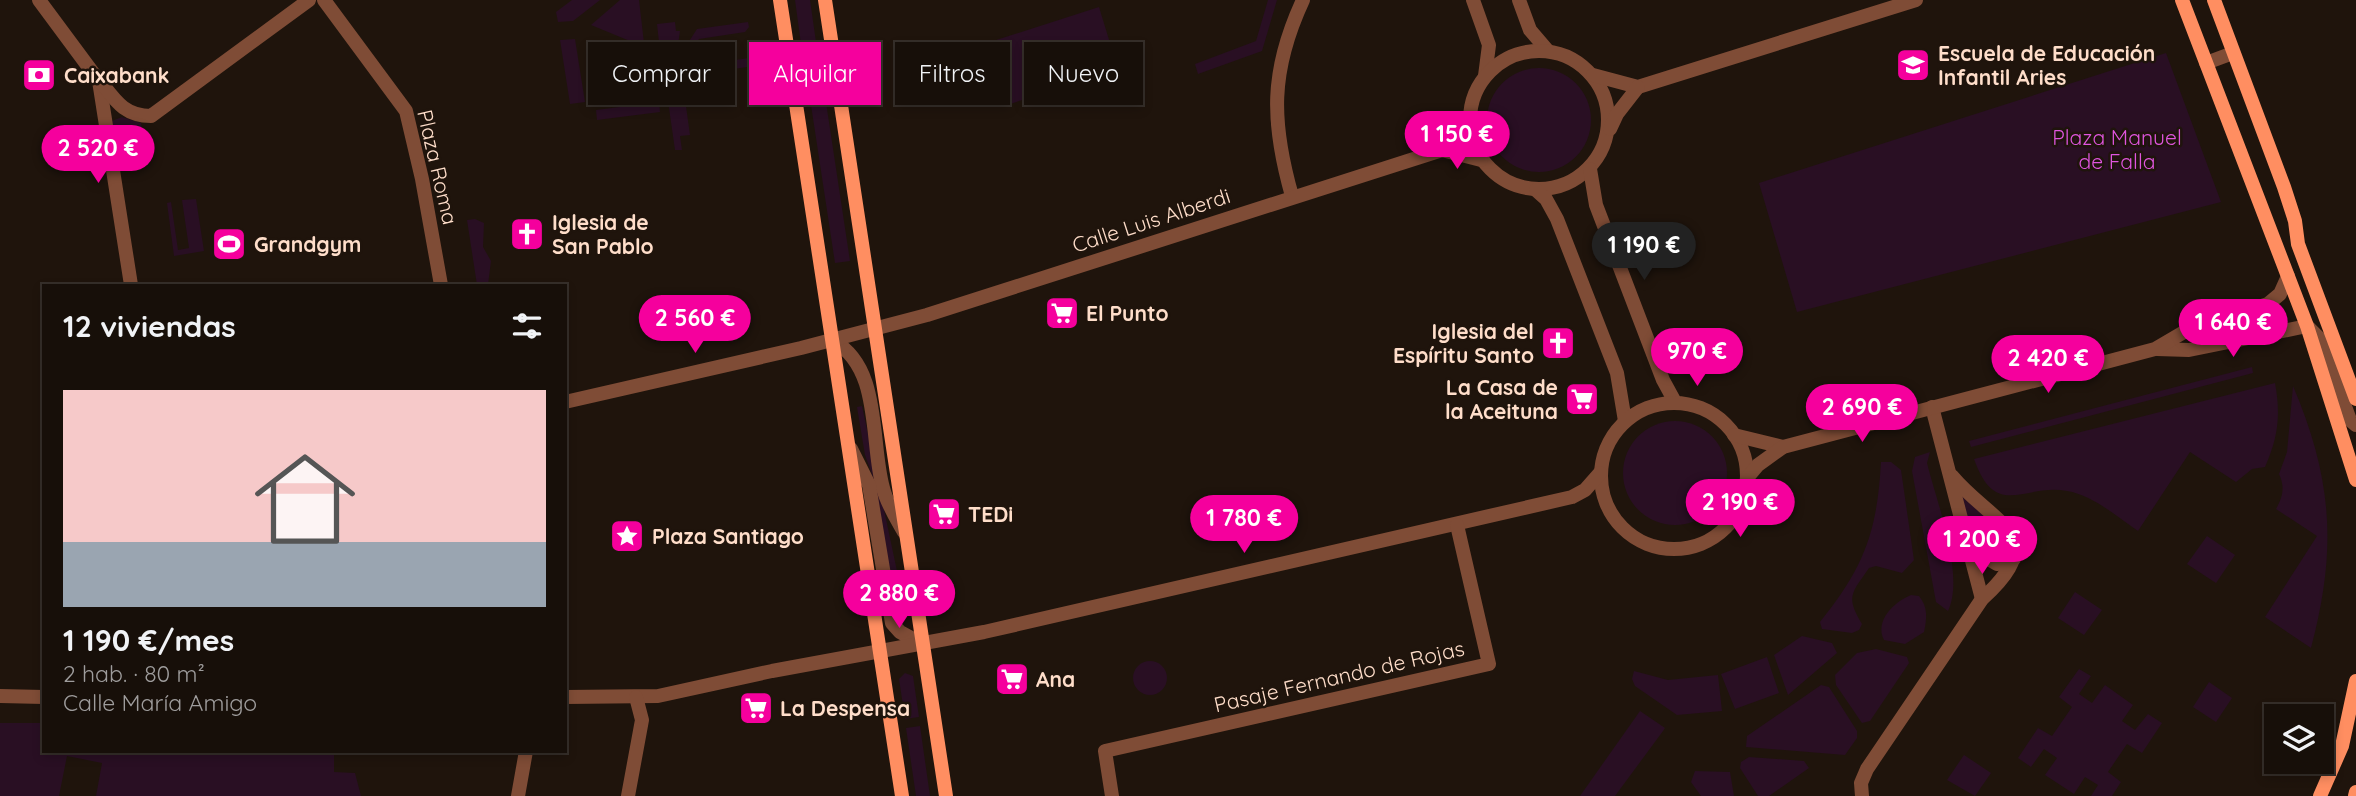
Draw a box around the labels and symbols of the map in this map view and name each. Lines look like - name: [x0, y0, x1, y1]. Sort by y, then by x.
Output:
- place label: Escuela de Educación Infantil Aries: [1938, 40, 2155, 90]
- school or university icon: Escuela de Educación Infantil Aries: [1894, 46, 1932, 84]
- bank icon: Caixabank: [20, 56, 58, 94]
- place label: Caixabank: [64, 62, 170, 88]
- street label: Plaza Roma: [412, 107, 464, 227]
- pin: 1 150 €: [1392, 111, 1522, 171]
- park label: Plaza Manuel de Falla: [2052, 124, 2182, 174]
- pin: 2 520 €: [33, 125, 163, 185]
- street label: Calle Luis Alberdi: [1069, 182, 1233, 258]
- place label: Iglesia de San Pablo: [552, 209, 654, 259]
- church icon: Iglesia de San Pablo: [508, 215, 546, 253]
- pin: 1 190 €: [1579, 222, 1709, 282]
- sports icon: Grandgym: [210, 225, 248, 263]
- place label: Grandgym: [254, 231, 361, 257]
- supermarket icon: El Punto: [1043, 294, 1081, 332]
- pin: 2 560 €: [630, 296, 760, 355]
- place label: El Punto: [1086, 300, 1169, 326]
- pin: 1 640 €: [2168, 300, 2298, 359]
- place label: Iglesia del Espíritu Santo: [1393, 318, 1534, 368]
- church icon: Iglesia del Espíritu Santo: [1539, 324, 1577, 362]
- pin: 970 €: [1648, 328, 1746, 388]
- pin: 2 420 €: [1983, 336, 2113, 395]
- place label: La Casa de la Aceituna: [1445, 374, 1558, 424]
- supermarket icon: La Casa de la Aceituna: [1563, 380, 1601, 418]
- pin: 2 690 €: [1797, 384, 1927, 444]
- pin: 2 190 €: [1675, 480, 1805, 539]
- supermarket icon: TEDi: [925, 495, 963, 533]
- pin: 1 780 €: [1179, 496, 1309, 555]
- place label: TEDi: [968, 501, 1013, 527]
- pin: 1 200 €: [1917, 516, 2047, 576]
- place icon: Plaza Santiago: [608, 517, 646, 555]
- place label: Plaza Santiago: [652, 523, 804, 549]
- pin: 2 880 €: [834, 570, 964, 630]
- street label: Pasaje Fernando de Rojas: [1211, 635, 1467, 717]
- supermarket icon: Ana: [993, 660, 1031, 698]
- place label: Ana: [1036, 666, 1075, 692]
- supermarket icon: La Despensa: [737, 689, 775, 727]
- place label: La Despensa: [780, 695, 910, 721]

